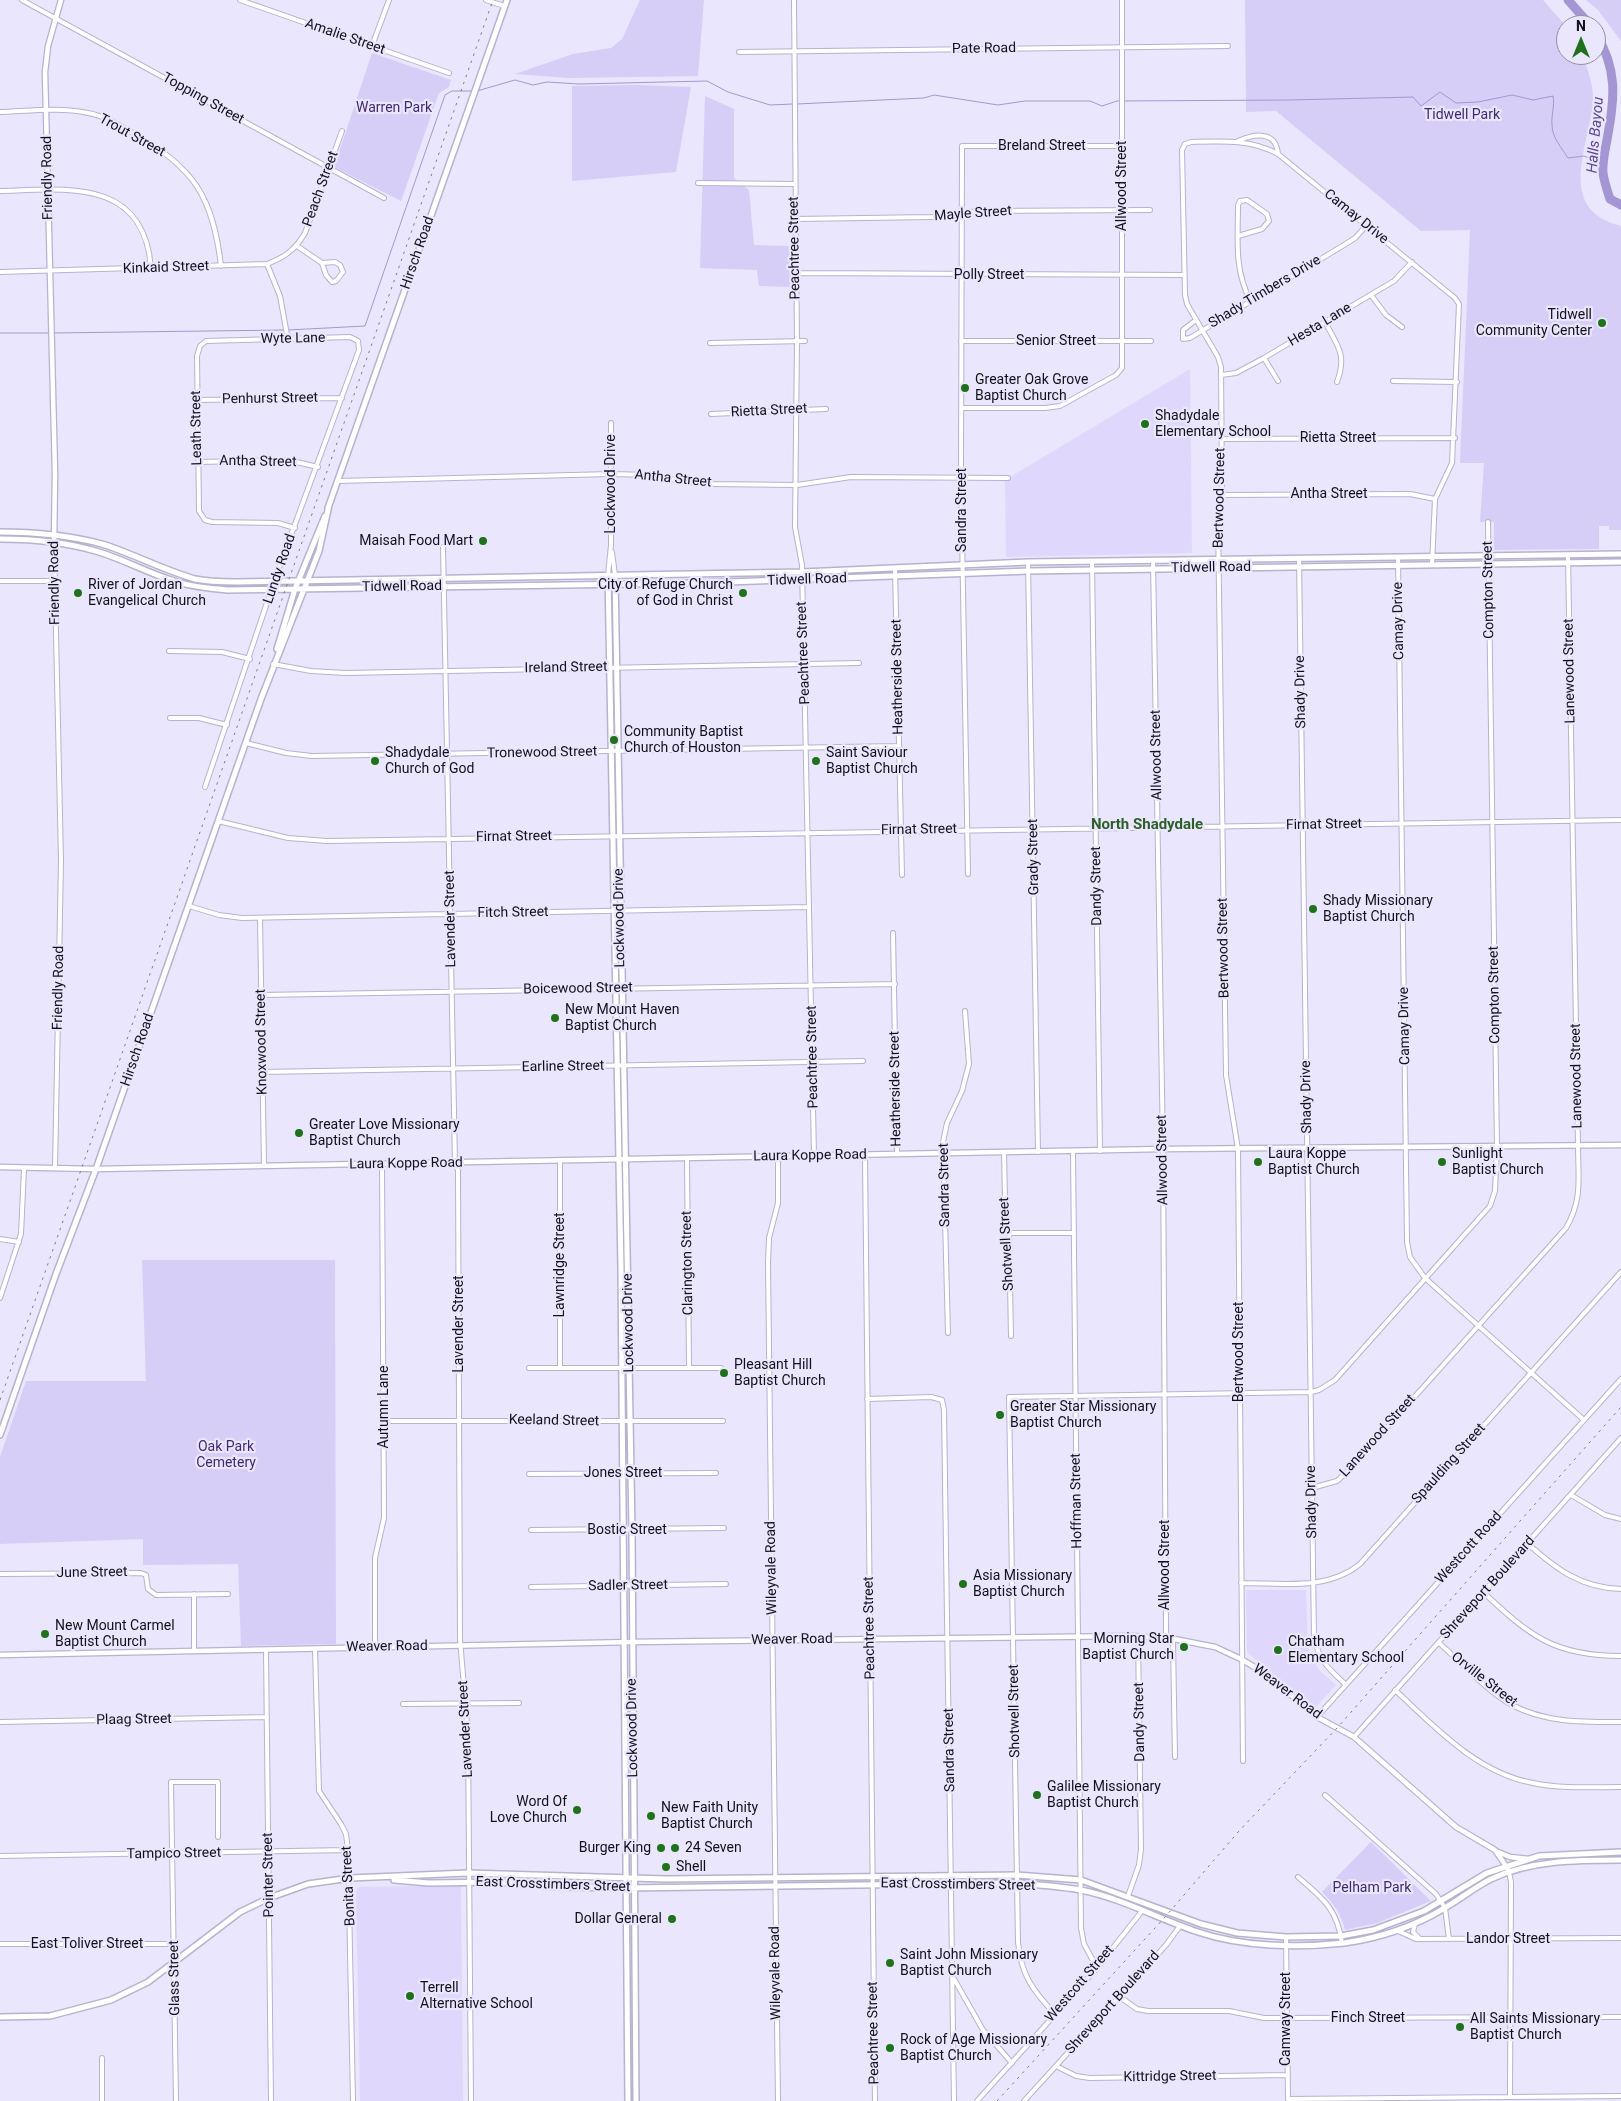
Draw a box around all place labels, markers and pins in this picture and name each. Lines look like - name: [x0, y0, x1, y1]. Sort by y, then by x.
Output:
- place label: Tidwell Community Center: [1476, 307, 1592, 340]
- marker: Tidwell Community Center: [1596, 317, 1608, 329]
- place label: Greater Oak Grove Baptist Church: [975, 372, 1088, 404]
- marker: Greater Oak Grove Baptist Church: [959, 382, 971, 394]
- place label: Shadydale Elementary School: [1155, 408, 1271, 441]
- marker: Shadydale Elementary School: [1139, 418, 1151, 430]
- place label: Maisah Food Mart: [359, 533, 473, 549]
- marker: Maisah Food Mart: [477, 535, 489, 547]
- place label: River of Jordan Evangelical Church: [88, 577, 206, 610]
- place label: City of Refuge Church of God in Christ: [598, 577, 733, 610]
- marker: River of Jordan Evangelical Church: [72, 587, 84, 599]
- marker: City of Refuge Church of God in Christ: [737, 587, 749, 599]
- place label: Community Baptist Church of Houston: [624, 724, 743, 756]
- marker: Community Baptist Church of Houston: [608, 734, 620, 746]
- place label: Shadydale Church of God: [385, 745, 474, 778]
- place label: Saint Saviour Baptist Church: [826, 745, 918, 778]
- marker: Shadydale Church of God: [369, 755, 381, 767]
- marker: Saint Saviour Baptist Church: [810, 755, 822, 767]
- place label: Shady Missionary Baptist Church: [1323, 893, 1433, 926]
- marker: Shady Missionary Baptist Church: [1307, 903, 1319, 915]
- place label: New Mount Haven Baptist Church: [565, 1002, 679, 1034]
- marker: New Mount Haven Baptist Church: [549, 1012, 561, 1024]
- place label: Greater Love Missionary Baptist Church: [309, 1117, 460, 1150]
- marker: Greater Love Missionary Baptist Church: [293, 1127, 305, 1139]
- place label: Laura Koppe Baptist Church: [1268, 1146, 1360, 1178]
- place label: Sunlight Baptist Church: [1452, 1146, 1544, 1178]
- marker: Laura Koppe Baptist Church: [1252, 1156, 1264, 1168]
- marker: Sunlight Baptist Church: [1436, 1156, 1448, 1168]
- place label: Pleasant Hill Baptist Church: [734, 1357, 826, 1390]
- marker: Pleasant Hill Baptist Church: [718, 1367, 730, 1379]
- place label: Greater Star Missionary Baptist Church: [1010, 1399, 1156, 1431]
- marker: Greater Star Missionary Baptist Church: [994, 1409, 1006, 1421]
- place label: Asia Missionary Baptist Church: [973, 1568, 1072, 1600]
- marker: Asia Missionary Baptist Church: [957, 1578, 969, 1590]
- place label: New Mount Carmel Baptist Church: [55, 1618, 175, 1650]
- marker: New Mount Carmel Baptist Church: [39, 1628, 51, 1640]
- place label: Morning Star Baptist Church: [1082, 1631, 1174, 1664]
- place label: Chatham Elementary School: [1288, 1634, 1404, 1666]
- marker: Morning Star Baptist Church: [1178, 1641, 1190, 1653]
- marker: Chatham Elementary School: [1272, 1644, 1284, 1656]
- place label: Galilee Missionary Baptist Church: [1047, 1779, 1161, 1811]
- marker: Galilee Missionary Baptist Church: [1031, 1789, 1043, 1801]
- place label: Word Of Love Church: [490, 1794, 567, 1826]
- place label: New Faith Unity Baptist Church: [661, 1800, 758, 1832]
- marker: Word Of Love Church: [571, 1804, 583, 1816]
- marker: New Faith Unity Baptist Church: [645, 1810, 657, 1822]
- place label: Burger King: [579, 1840, 651, 1856]
- place label: 24 Seven: [685, 1840, 742, 1856]
- marker: Burger King: [655, 1842, 667, 1854]
- marker: 24 Seven: [669, 1842, 681, 1854]
- place label: Shell: [676, 1859, 706, 1875]
- marker: Shell: [660, 1861, 672, 1873]
- place label: Dollar General: [575, 1911, 662, 1927]
- marker: Dollar General: [666, 1913, 678, 1925]
- place label: Saint John Missionary Baptist Church: [900, 1947, 1038, 1980]
- marker: Saint John Missionary Baptist Church: [884, 1957, 896, 1969]
- place label: Terrell Alternative School: [420, 1980, 533, 2012]
- marker: Terrell Alternative School: [404, 1990, 416, 2002]
- place label: All Saints Missionary Baptist Church: [1470, 2011, 1600, 2044]
- marker: All Saints Missionary Baptist Church: [1454, 2021, 1466, 2033]
- place label: Rock of Age Missionary Baptist Church: [900, 2032, 1047, 2064]
- marker: Rock of Age Missionary Baptist Church: [884, 2042, 896, 2054]

